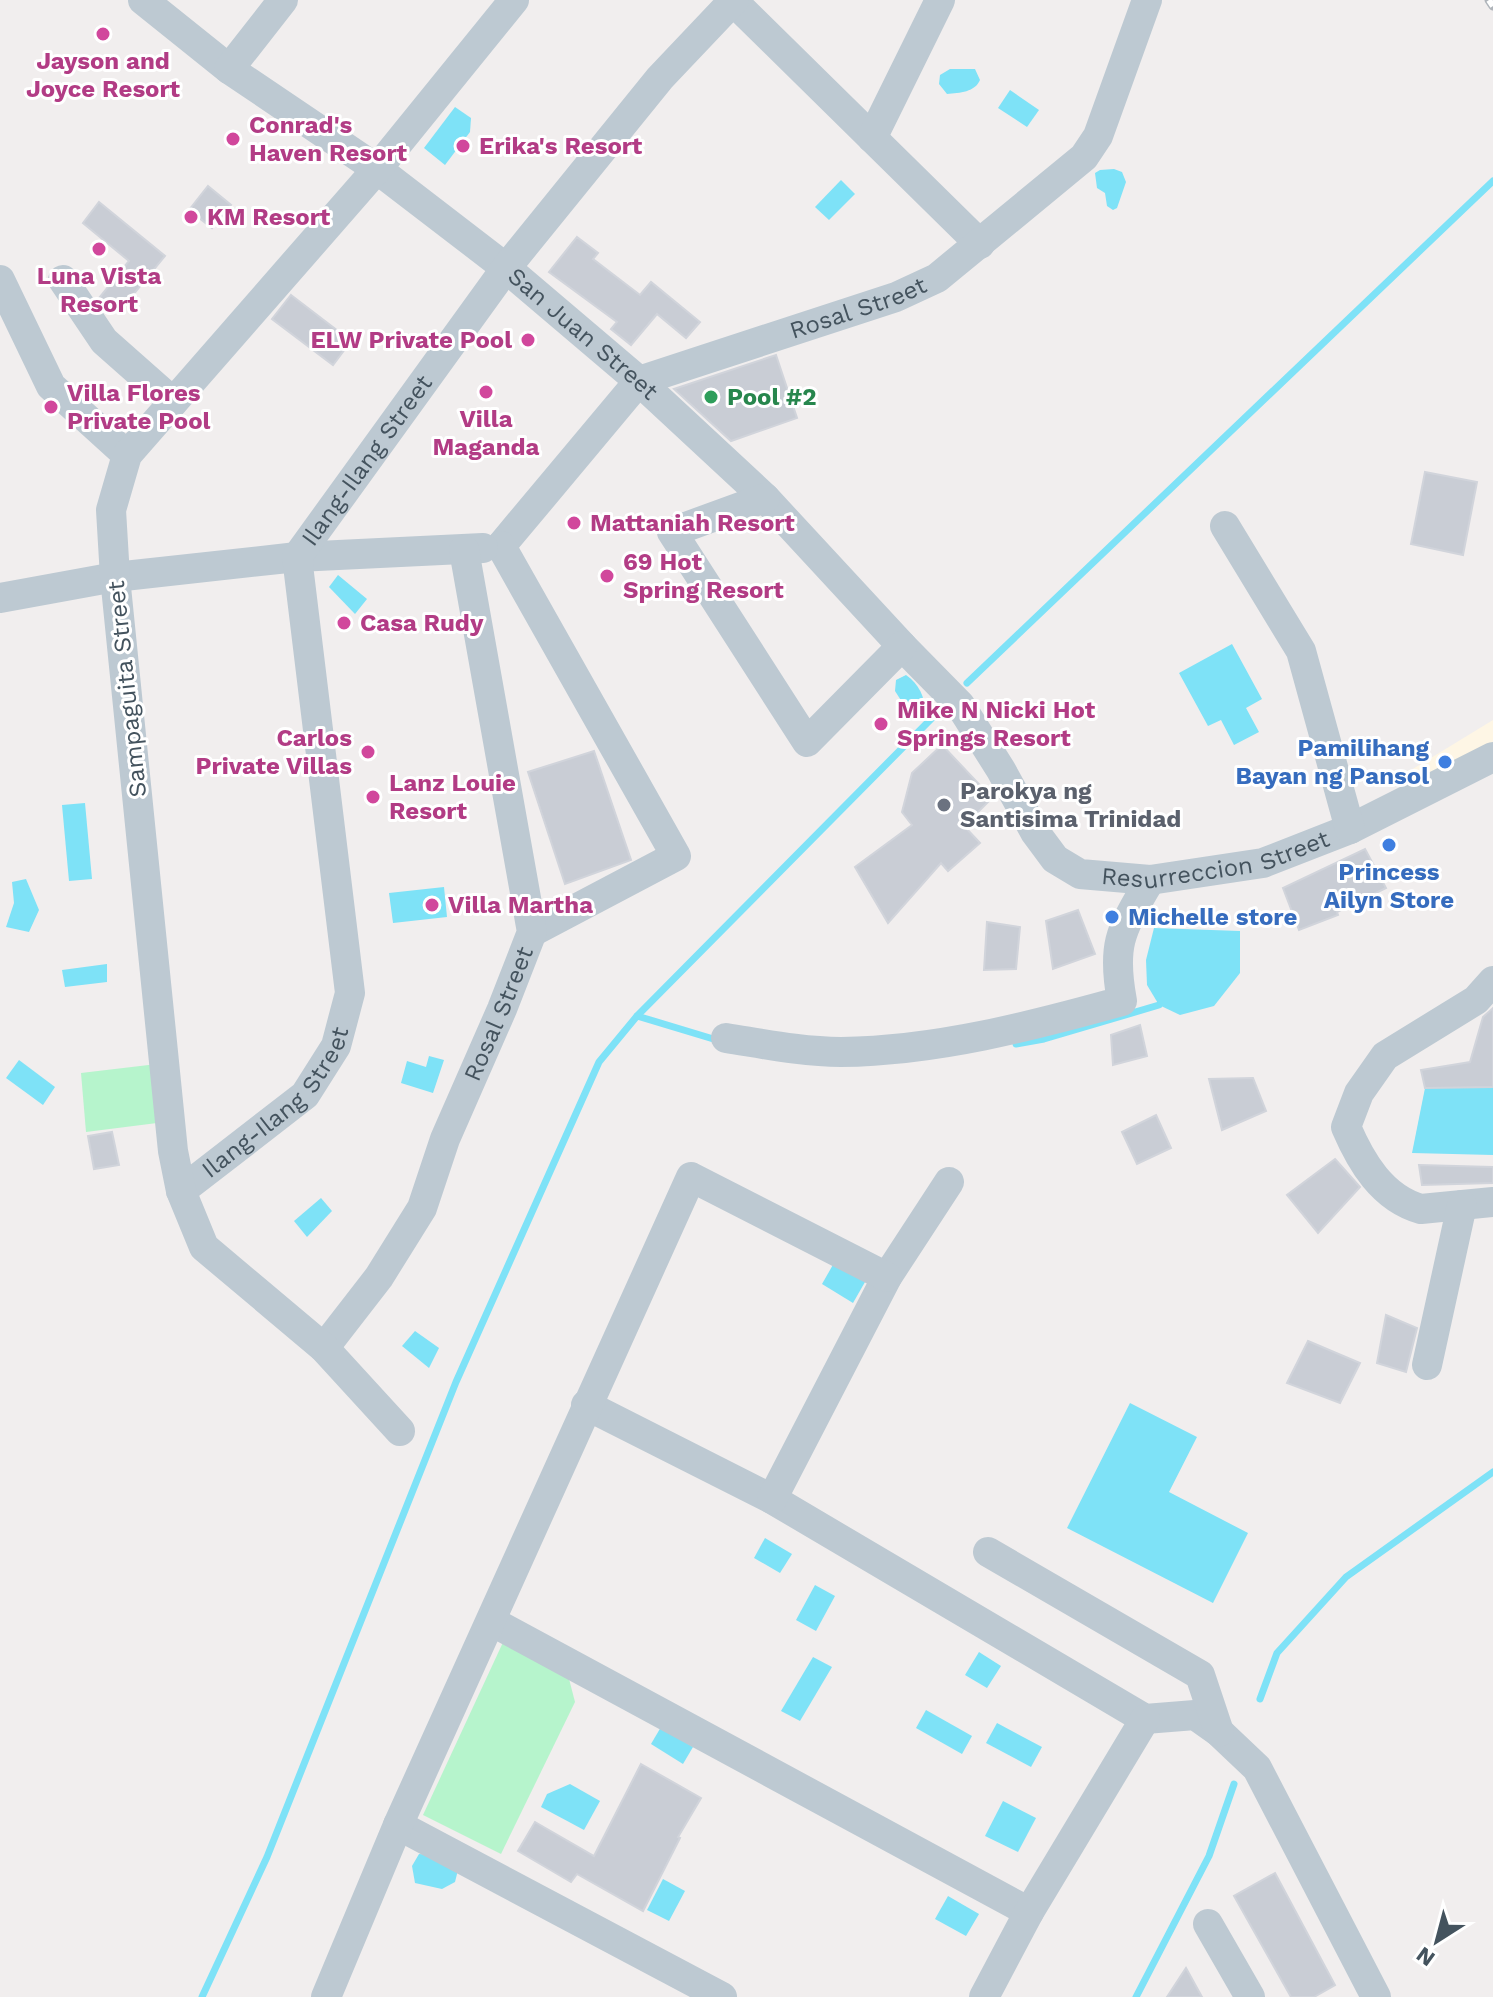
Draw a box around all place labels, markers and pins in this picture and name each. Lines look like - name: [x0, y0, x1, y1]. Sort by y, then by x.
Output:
- marker: Jayson and Joyce Resort: [94, 25, 112, 43]
- place label: Jayson and Joyce Resort: [26, 47, 181, 103]
- place label: Conrad's Haven Resort: [249, 111, 407, 167]
- marker: Conrad's Haven Resort: [224, 130, 242, 148]
- place label: Erika's Resort: [479, 132, 643, 160]
- marker: Erika's Resort: [454, 137, 472, 155]
- place label: KM Resort: [207, 203, 331, 231]
- marker: KM Resort: [182, 208, 200, 226]
- marker: Luna Vista Resort: [90, 240, 108, 258]
- place label: Luna Vista Resort: [37, 262, 161, 318]
- place label: ELW Private Pool: [310, 326, 512, 354]
- marker: ELW Private Pool: [519, 331, 537, 349]
- place label: Villa Flores Private Pool: [67, 379, 211, 435]
- marker: Villa Maganda: [477, 383, 495, 401]
- place label: Pool #2: [727, 383, 817, 411]
- marker: Pool #2: [702, 388, 720, 406]
- marker: Villa Flores Private Pool: [42, 398, 60, 416]
- place label: Villa Maganda: [433, 405, 540, 461]
- place label: Mattaniah Resort: [590, 509, 795, 537]
- marker: Mattaniah Resort: [565, 514, 583, 532]
- place label: 69 Hot Spring Resort: [623, 548, 784, 604]
- marker: 69 Hot Spring Resort: [598, 567, 616, 585]
- place label: Casa Rudy: [360, 609, 484, 637]
- marker: Casa Rudy: [335, 614, 353, 632]
- place label: Mike N Nicki Hot Springs Resort: [897, 696, 1096, 752]
- marker: Mike N Nicki Hot Springs Resort: [872, 715, 890, 733]
- place label: Carlos Private Villas: [196, 724, 352, 780]
- place label: Pamilihang Bayan ng Pansol: [1236, 734, 1430, 790]
- marker: Carlos Private Villas: [359, 743, 377, 761]
- marker: Pamilihang Bayan ng Pansol: [1436, 753, 1454, 771]
- place label: Lanz Louie Resort: [389, 769, 516, 825]
- place label: Parokya ng Santisima Trinidad: [960, 777, 1181, 833]
- marker: Lanz Louie Resort: [364, 788, 382, 806]
- marker: Parokya ng Santisima Trinidad: [935, 796, 953, 814]
- marker: Princess Ailyn Store: [1380, 836, 1398, 854]
- place label: Princess Ailyn Store: [1324, 858, 1454, 914]
- place label: Villa Martha: [448, 891, 593, 919]
- marker: Villa Martha: [423, 896, 441, 914]
- place label: Michelle store: [1128, 903, 1297, 931]
- marker: Michelle store: [1103, 908, 1121, 926]

